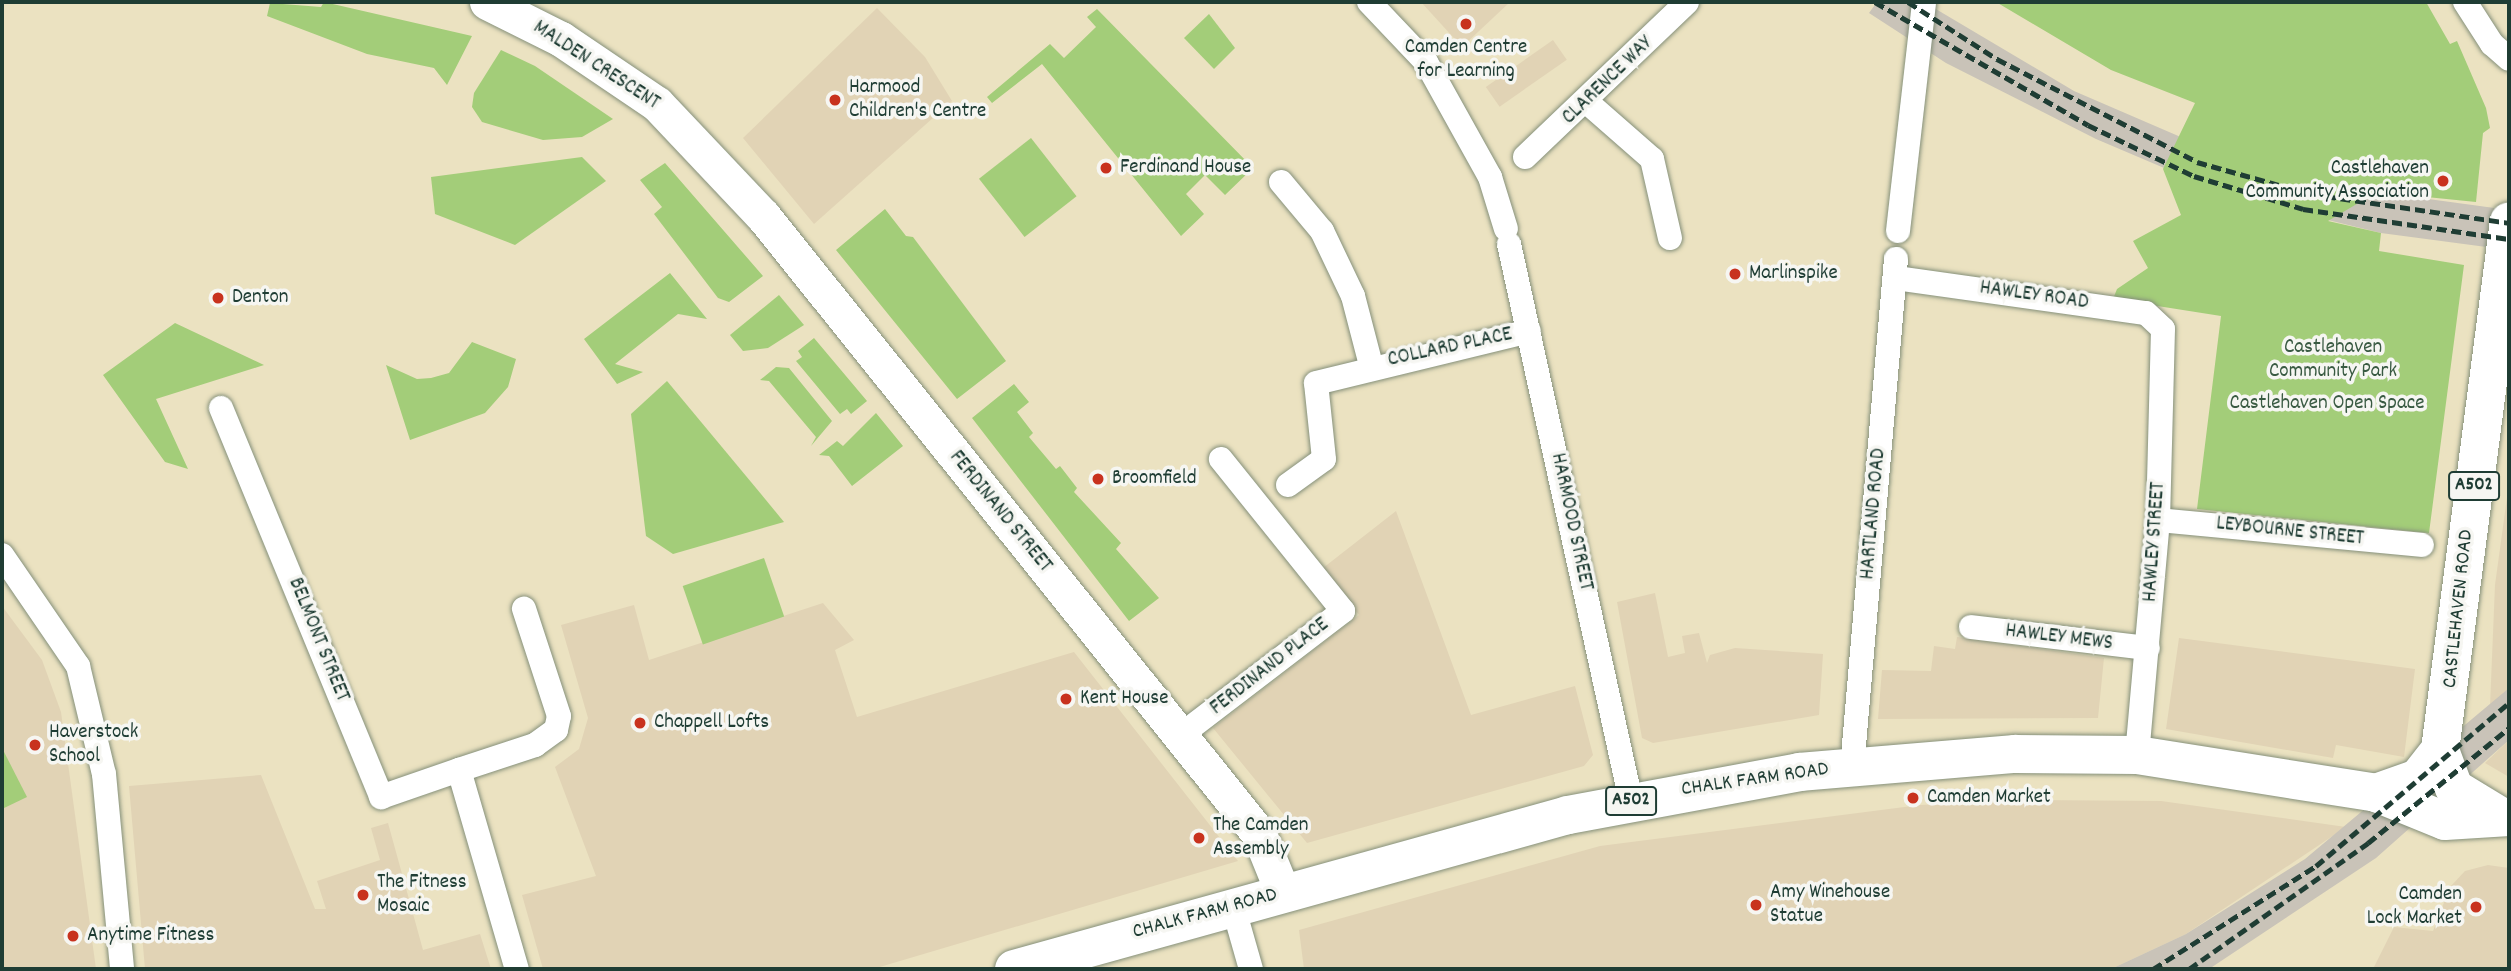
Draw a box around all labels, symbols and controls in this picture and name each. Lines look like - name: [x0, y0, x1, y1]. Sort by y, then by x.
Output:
- street label: MALDEN CRESCENT: [528, 16, 664, 116]
- marker: Camden Centre for Learning: [1458, 16, 1474, 32]
- street label: CLARENCE WAY: [1557, 31, 1659, 131]
- place label: Camden Centre for Learning: [1405, 35, 1527, 85]
- place label: Harmood Children's Centre: [849, 75, 986, 125]
- marker: Harmood Children's Centre: [827, 92, 843, 108]
- place label: Ferdinand House: [1120, 155, 1251, 181]
- place label: Castlehaven Community Association: [2246, 156, 2429, 206]
- marker: Ferdinand House: [1098, 160, 1114, 176]
- marker: Castlehaven Community Association: [2435, 173, 2451, 189]
- place label: Marlinspike: [1749, 261, 1838, 287]
- marker: Marlinspike: [1727, 266, 1743, 282]
- street label: HAWLEY ROAD: [1978, 276, 2090, 316]
- place label: Denton: [232, 285, 289, 311]
- marker: Denton: [210, 290, 226, 306]
- street label: COLLARD PLACE: [1386, 323, 1514, 373]
- park label: Castlehaven Community Park: [2269, 335, 2397, 385]
- park label: Castlehaven Open Space: [2230, 391, 2424, 417]
- street label: FERDINAND STREET: [943, 446, 1057, 578]
- street label: HARTLAND ROAD: [1856, 447, 1892, 581]
- street label: HARMOOD STREET: [1544, 451, 1598, 593]
- place label: Broomfield: [1112, 466, 1197, 492]
- marker: Broomfield: [1090, 471, 1106, 487]
- road number: A502: [2448, 471, 2500, 502]
- street label: HAWLEY STREET: [2138, 481, 2172, 603]
- street label: LEYBOURNE STREET: [2215, 512, 2365, 552]
- street label: CASTLEHAVEN ROAD: [2438, 528, 2480, 690]
- street label: BELMONT STREET: [282, 574, 354, 706]
- street label: FERDINAND PLACE: [1206, 613, 1334, 721]
- street label: HAWLEY MEWS: [2004, 619, 2114, 657]
- place label: Kent House: [1080, 686, 1168, 712]
- marker: Kent House: [1058, 691, 1074, 707]
- place label: Chappell Lofts: [654, 710, 769, 736]
- marker: Chappell Lofts: [632, 715, 648, 731]
- place label: Haverstock School: [49, 720, 138, 770]
- marker: Haverstock School: [27, 737, 43, 753]
- street label: CHALK FARM ROAD: [1680, 757, 1830, 803]
- place label: Camden Market: [1927, 785, 2051, 811]
- road number: A502: [1605, 786, 1657, 816]
- marker: Camden Market: [1905, 790, 1921, 806]
- place label: The Camden Assembly: [1213, 813, 1309, 863]
- marker: The Camden Assembly: [1191, 830, 1207, 846]
- place label: The Fitness Mosaic: [377, 870, 467, 920]
- place label: Amy Winehouse Statue: [1770, 880, 1890, 930]
- place label: Camden Lock Market: [2367, 882, 2462, 932]
- street label: CHALK FARM ROAD: [1130, 883, 1280, 945]
- marker: The Fitness Mosaic: [355, 887, 371, 903]
- marker: Amy Winehouse Statue: [1748, 897, 1764, 913]
- marker: Camden Lock Market: [2468, 899, 2484, 915]
- place label: Anytime Fitness: [87, 923, 214, 949]
- marker: Anytime Fitness: [65, 928, 81, 944]

